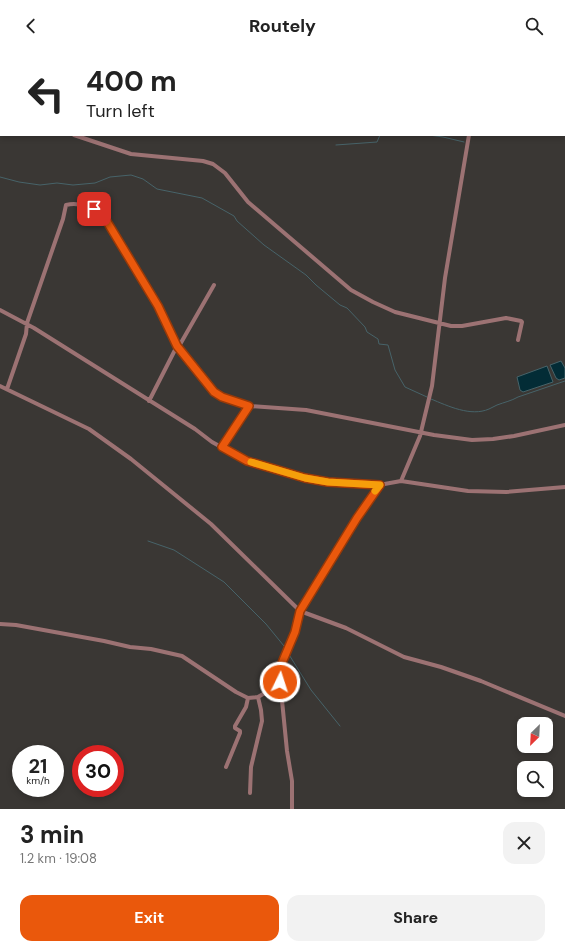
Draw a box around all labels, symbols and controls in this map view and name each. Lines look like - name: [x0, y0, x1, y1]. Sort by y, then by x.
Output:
- text: Routely: [249, 14, 316, 38]
- icon: back: [20, 15, 42, 37]
- icon: search: [523, 15, 545, 37]
- text: 400 m: [86, 63, 177, 100]
- icon: left: [20, 68, 72, 120]
- text: Turn left: [86, 99, 155, 123]
- pin: [77, 192, 111, 226]
- icon: arrive: [83, 198, 105, 220]
- position arrow: [259, 661, 301, 703]
- north arrow: [517, 717, 553, 753]
- map controls: [517, 717, 553, 797]
- speed limit sign: 30: [72, 745, 124, 797]
- text: 21: [29, 753, 47, 779]
- button: search: [517, 761, 553, 797]
- text: km/h: [26, 774, 50, 787]
- text: 3 min: [20, 819, 84, 850]
- button: close: [503, 822, 545, 864]
- text: 1.2 km · 19:08: [20, 850, 97, 867]
- button: Exit: [20, 895, 279, 941]
- button: Share: [287, 895, 545, 941]

